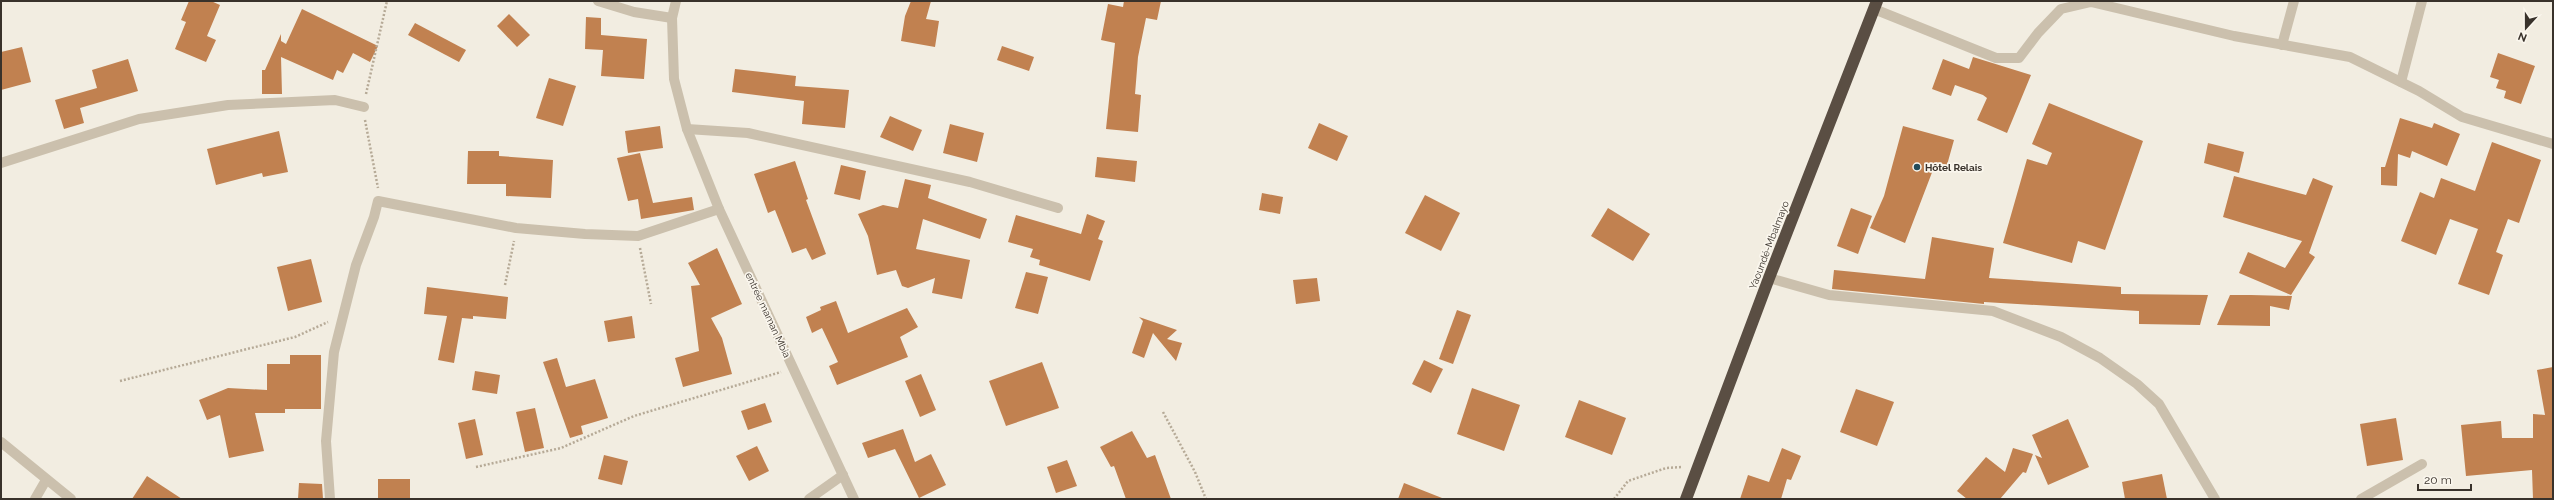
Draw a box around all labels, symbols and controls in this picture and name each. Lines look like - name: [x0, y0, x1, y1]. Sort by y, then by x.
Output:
- north arrow: [2506, 8, 2546, 48]
- text: N: [2516, 29, 2529, 44]
- marker: Hôtel Relais: [1912, 162, 1922, 172]
- place label: Hôtel Relais: [1925, 162, 1982, 173]
- street label: Yaoundé-Mbalmayo: [1747, 199, 1791, 291]
- street label: entrée maman Mbia: [743, 271, 793, 359]
- scale bar: [2418, 466, 2471, 492]
- text: 20 m: [2424, 473, 2452, 487]

